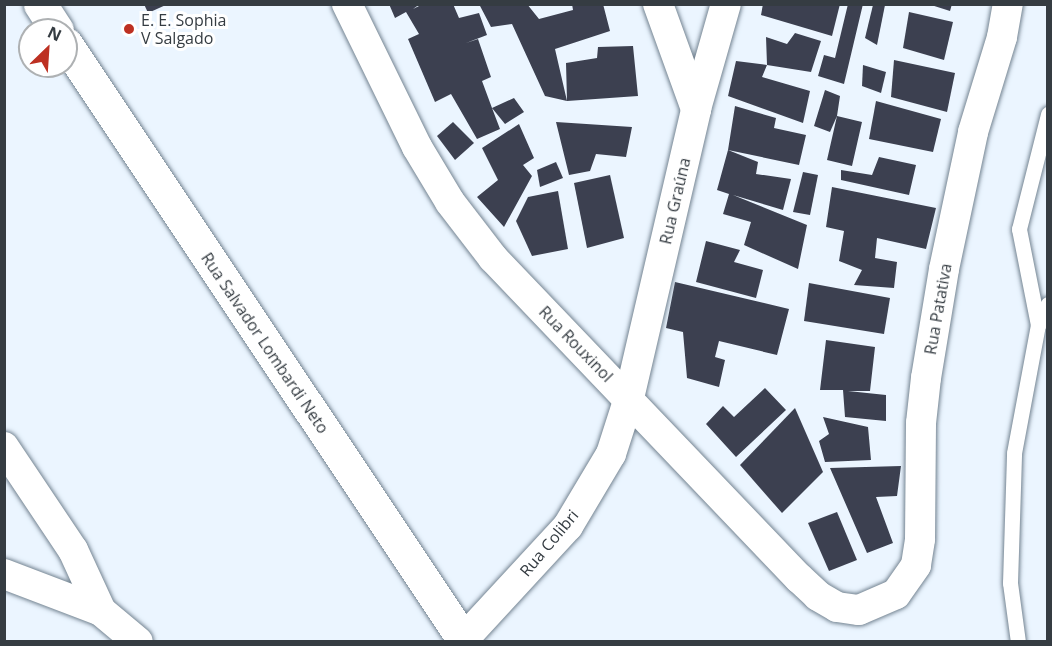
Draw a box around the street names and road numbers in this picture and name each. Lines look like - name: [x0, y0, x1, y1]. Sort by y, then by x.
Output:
- street label: Rua Graúna: [656, 156, 694, 246]
- street label: Rua Salvador Lombardi Neto: [197, 249, 333, 437]
- street label: Rua Patativa: [921, 262, 955, 356]
- street label: Rua Rouxinol: [535, 302, 617, 386]
- street label: Rua Colibri: [516, 506, 582, 580]

